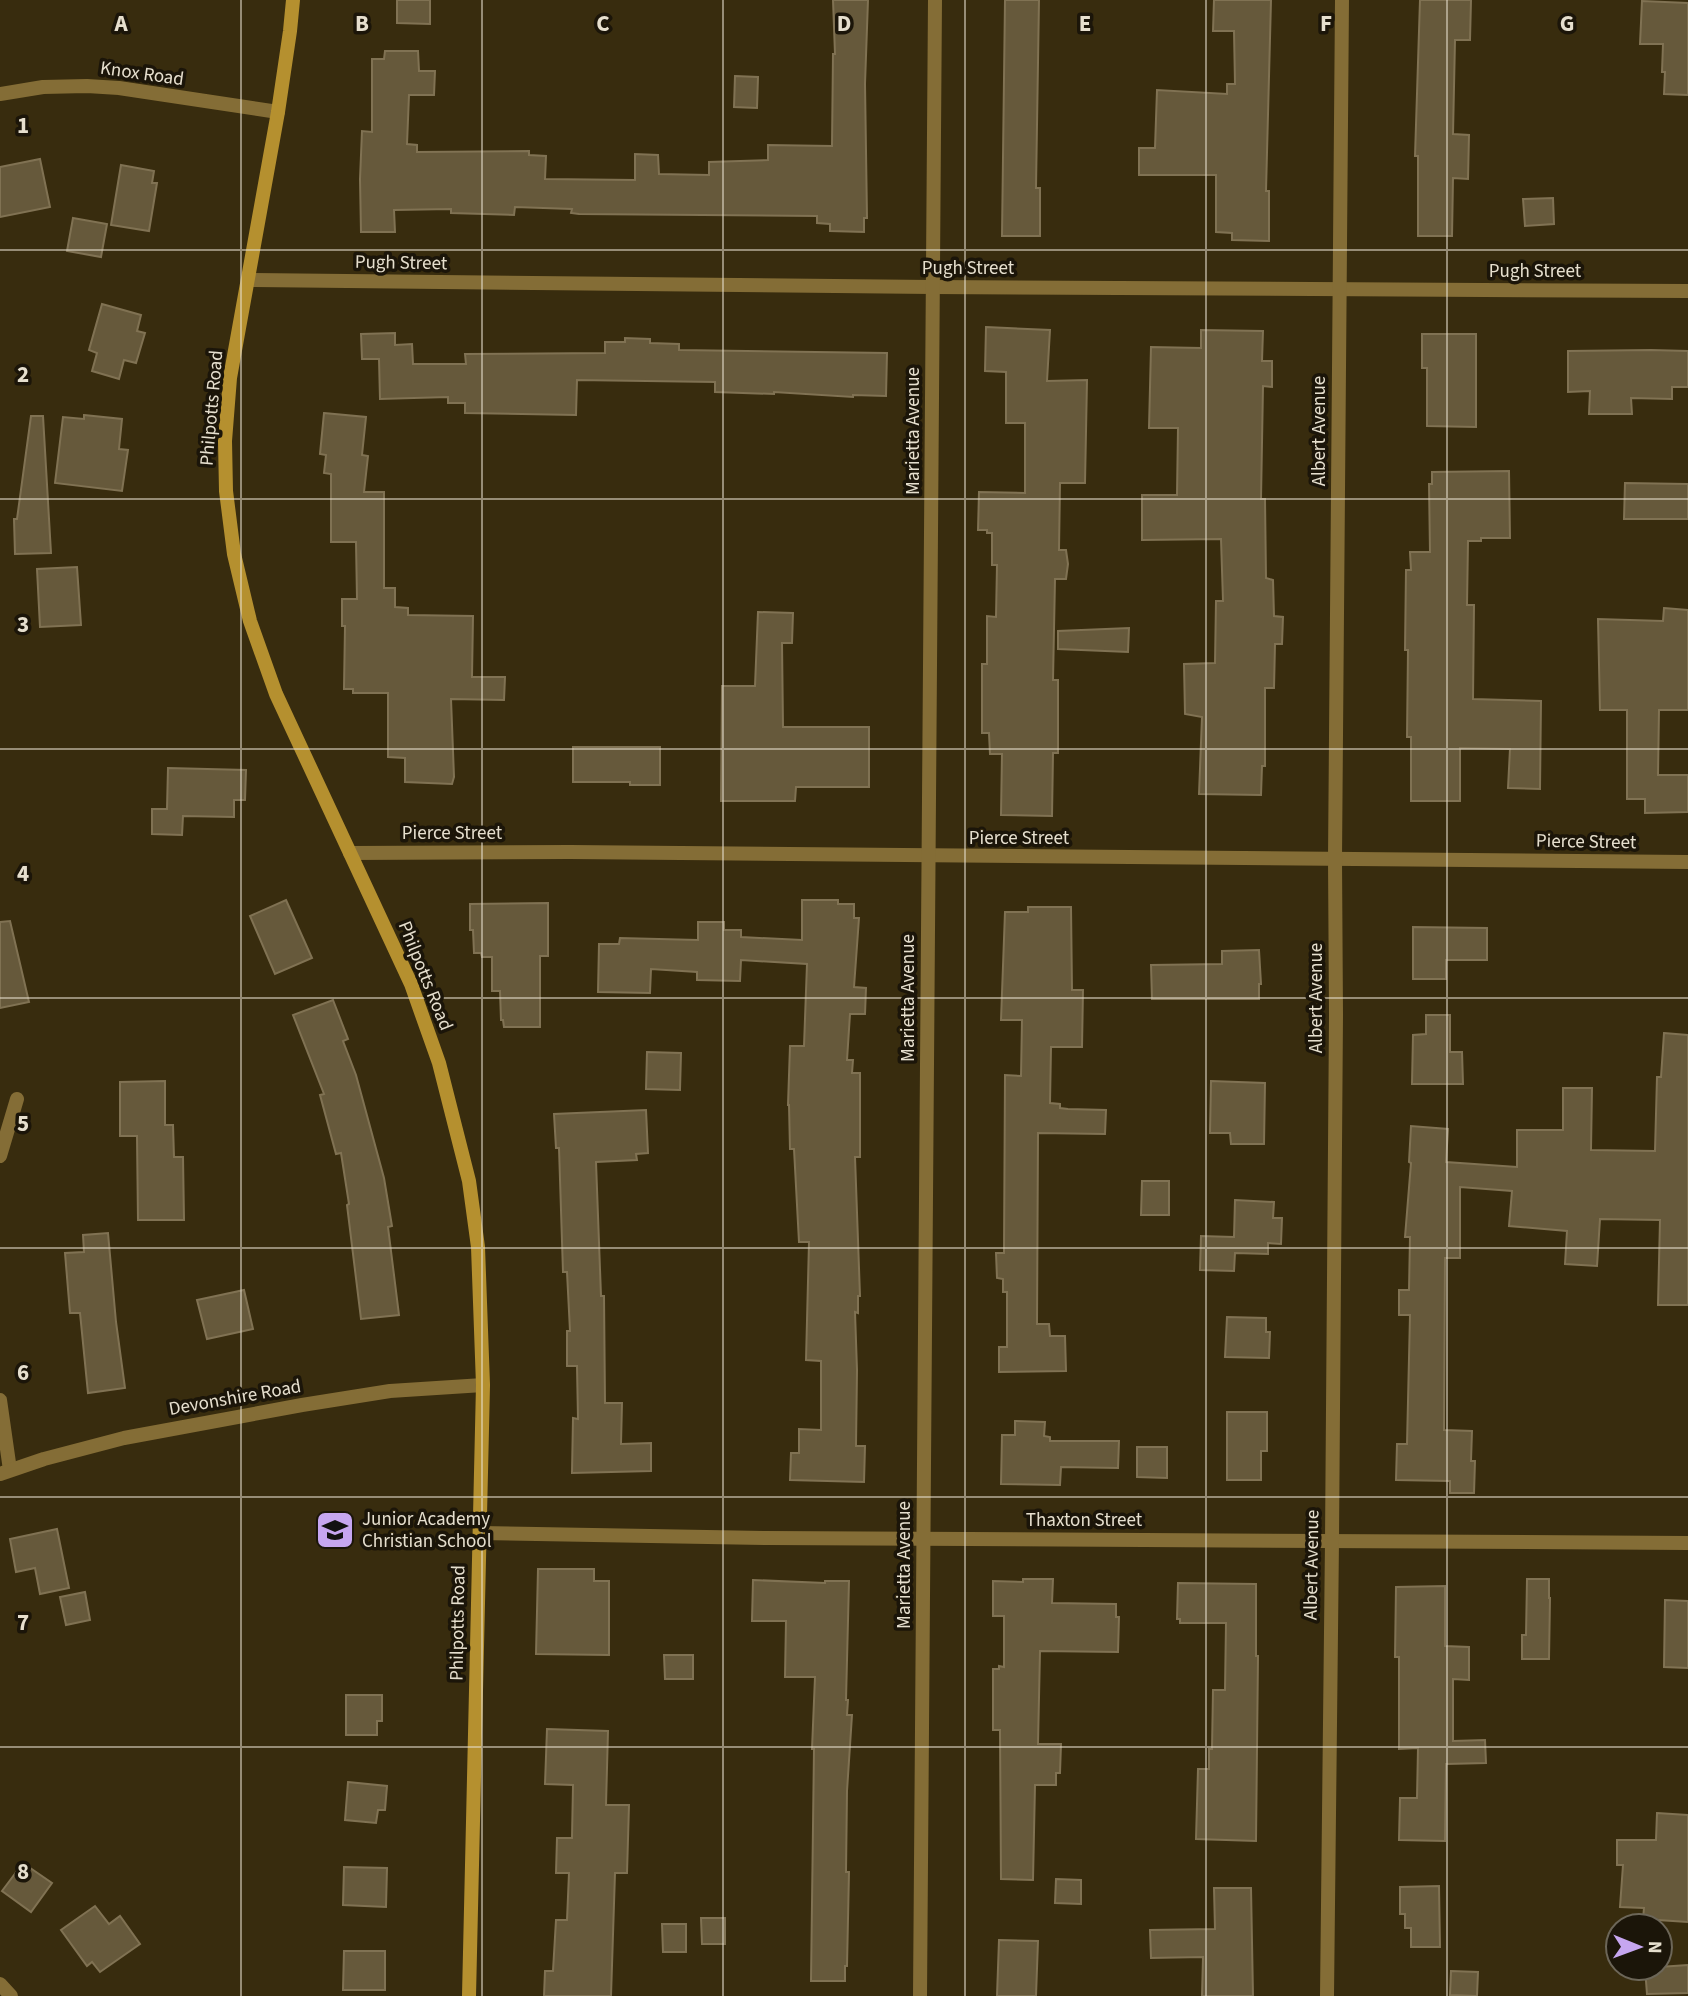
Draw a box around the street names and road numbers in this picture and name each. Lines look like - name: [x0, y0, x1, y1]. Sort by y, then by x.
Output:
- street label: Knox Road: [98, 55, 186, 93]
- street label: Pugh Street: [355, 249, 448, 277]
- street label: Pugh Street: [922, 255, 1015, 282]
- street label: Pugh Street: [1489, 258, 1582, 285]
- street label: Philpotts Road: [193, 349, 231, 467]
- street label: Marietta Avenue: [900, 367, 927, 495]
- street label: Albert Avenue: [1306, 376, 1333, 486]
- street label: Pierce Street: [402, 820, 503, 847]
- street label: Pierce Street: [969, 825, 1070, 852]
- street label: Pierce Street: [1536, 828, 1637, 856]
- street label: Philpotts Road: [391, 917, 459, 1035]
- street label: Marietta Avenue: [895, 934, 922, 1062]
- street label: Albert Avenue: [1303, 943, 1330, 1053]
- street label: Devonshire Road: [167, 1373, 303, 1423]
- street label: Marietta Avenue: [891, 1501, 918, 1629]
- street label: Thaxton Street: [1026, 1507, 1143, 1534]
- street label: Albert Avenue: [1298, 1510, 1326, 1620]
- street label: Philpotts Road: [443, 1565, 473, 1681]

